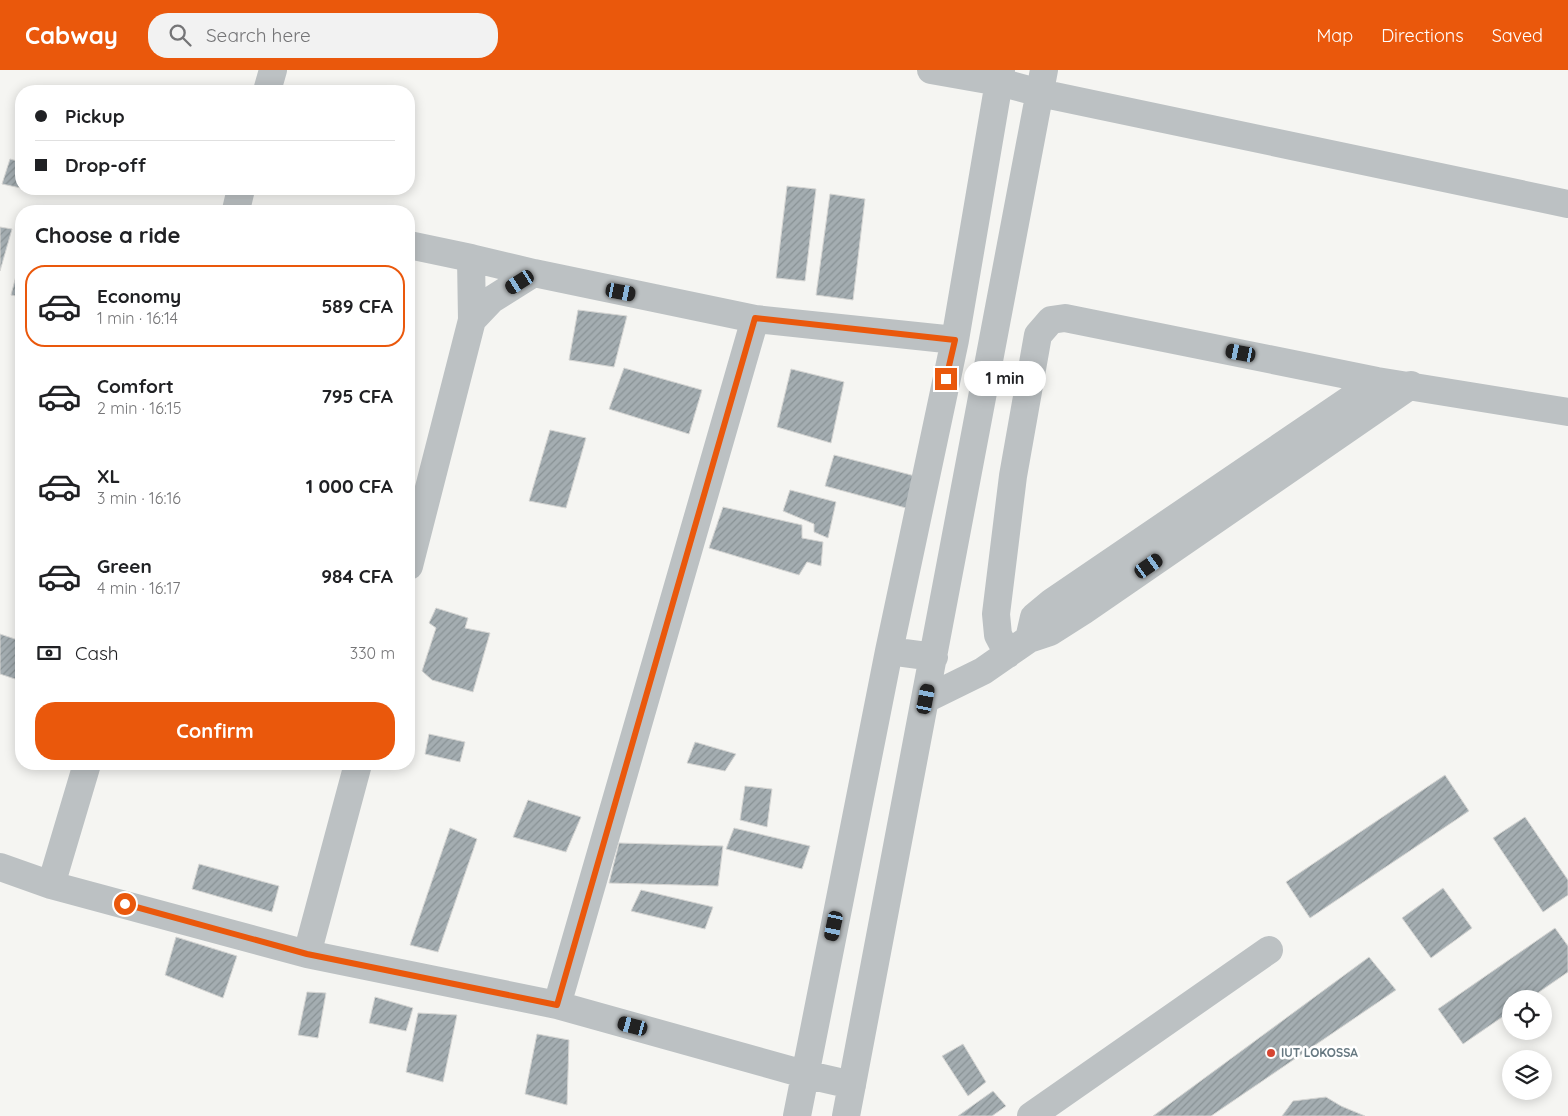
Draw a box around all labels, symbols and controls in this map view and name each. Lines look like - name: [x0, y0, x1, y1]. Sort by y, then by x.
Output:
- search box: [148, 13, 498, 58]
- text: Cabway: [25, 20, 118, 50]
- icon: search: [166, 21, 194, 49]
- text: Search here: [206, 23, 311, 47]
- text: Map: [1316, 24, 1353, 47]
- text: Directions: [1381, 24, 1464, 47]
- text: Saved: [1492, 24, 1543, 47]
- text: Pickup: [65, 104, 125, 128]
- text: Drop-off: [65, 153, 146, 177]
- text: Choose a ride: [35, 221, 180, 249]
- car: [503, 268, 536, 296]
- car: [604, 282, 637, 302]
- icon: car: [37, 284, 82, 329]
- text: Economy: [97, 284, 181, 308]
- text: 589 CFA: [321, 294, 393, 318]
- text: 1 min · 16:14: [97, 308, 178, 328]
- car: [1224, 343, 1257, 363]
- callout: 1 min: [964, 362, 1046, 396]
- route end: [935, 368, 957, 390]
- text: 1 min: [986, 368, 1024, 388]
- icon: car: [37, 374, 82, 419]
- text: Comfort: [97, 374, 174, 398]
- text: 795 CFA: [321, 384, 393, 408]
- text: 2 min · 16:15: [97, 398, 182, 418]
- icon: car: [37, 464, 82, 509]
- text: XL: [97, 464, 120, 488]
- text: 1 000 CFA: [306, 474, 393, 498]
- text: 3 min · 16:16: [97, 488, 181, 508]
- car: [1132, 551, 1165, 581]
- icon: car: [37, 554, 82, 599]
- text: Green: [97, 554, 152, 578]
- text: 984 CFA: [321, 564, 393, 588]
- text: 4 min · 16:17: [97, 578, 181, 598]
- icon: cash: [35, 639, 63, 667]
- text: Cash: [75, 641, 119, 665]
- text: 330 m: [350, 643, 395, 663]
- car: [915, 683, 936, 715]
- button: Confirm: [35, 702, 395, 760]
- route start: [114, 893, 136, 915]
- car: [823, 910, 844, 942]
- map controls: [1502, 990, 1552, 1100]
- button: locate: [1502, 990, 1552, 1040]
- car: [616, 1015, 649, 1037]
- place label: IUT LOKOSSA: [1281, 1045, 1358, 1060]
- marker: IUT LOKOSSA: [1265, 1047, 1277, 1059]
- button: layers: [1502, 1050, 1552, 1100]

